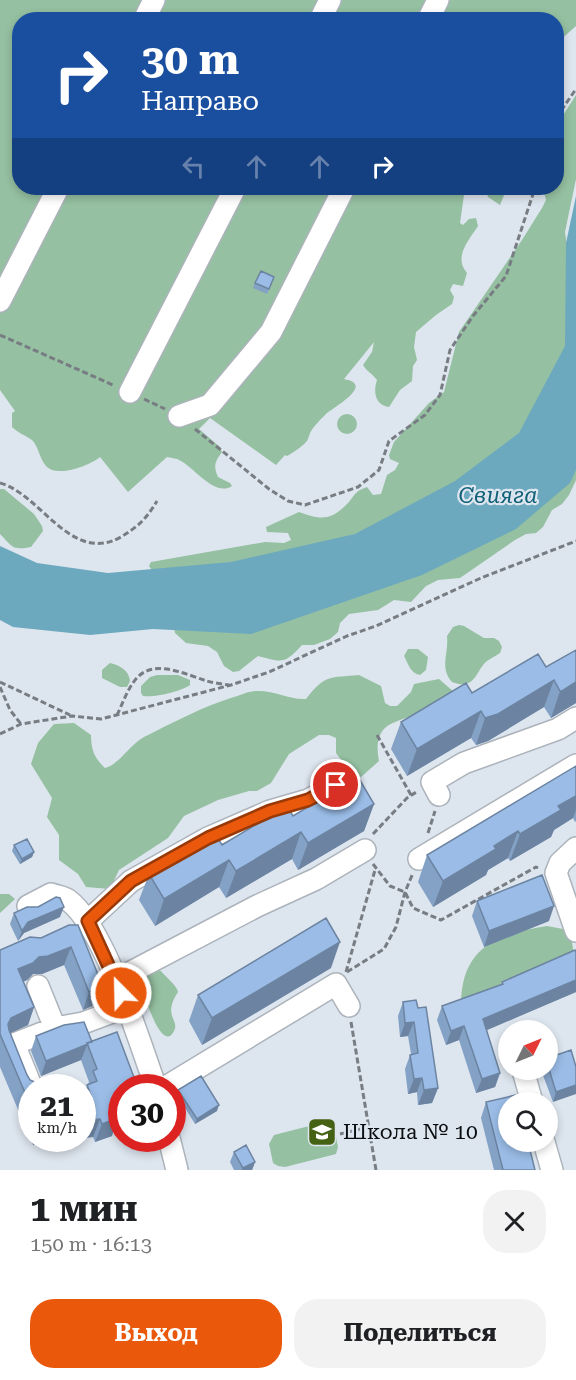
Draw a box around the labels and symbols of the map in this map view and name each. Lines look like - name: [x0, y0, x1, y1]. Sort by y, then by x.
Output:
- water label: Свияга: [458, 483, 538, 508]
- pin: [310, 759, 361, 810]
- position arrow: [89, 961, 153, 1025]
- north arrow: [498, 1020, 558, 1080]
- speed limit sign: 30: [108, 1074, 186, 1152]
- school or university icon: Школа № 10: [306, 1116, 338, 1148]
- place label: Школа № 10: [343, 1120, 478, 1144]

